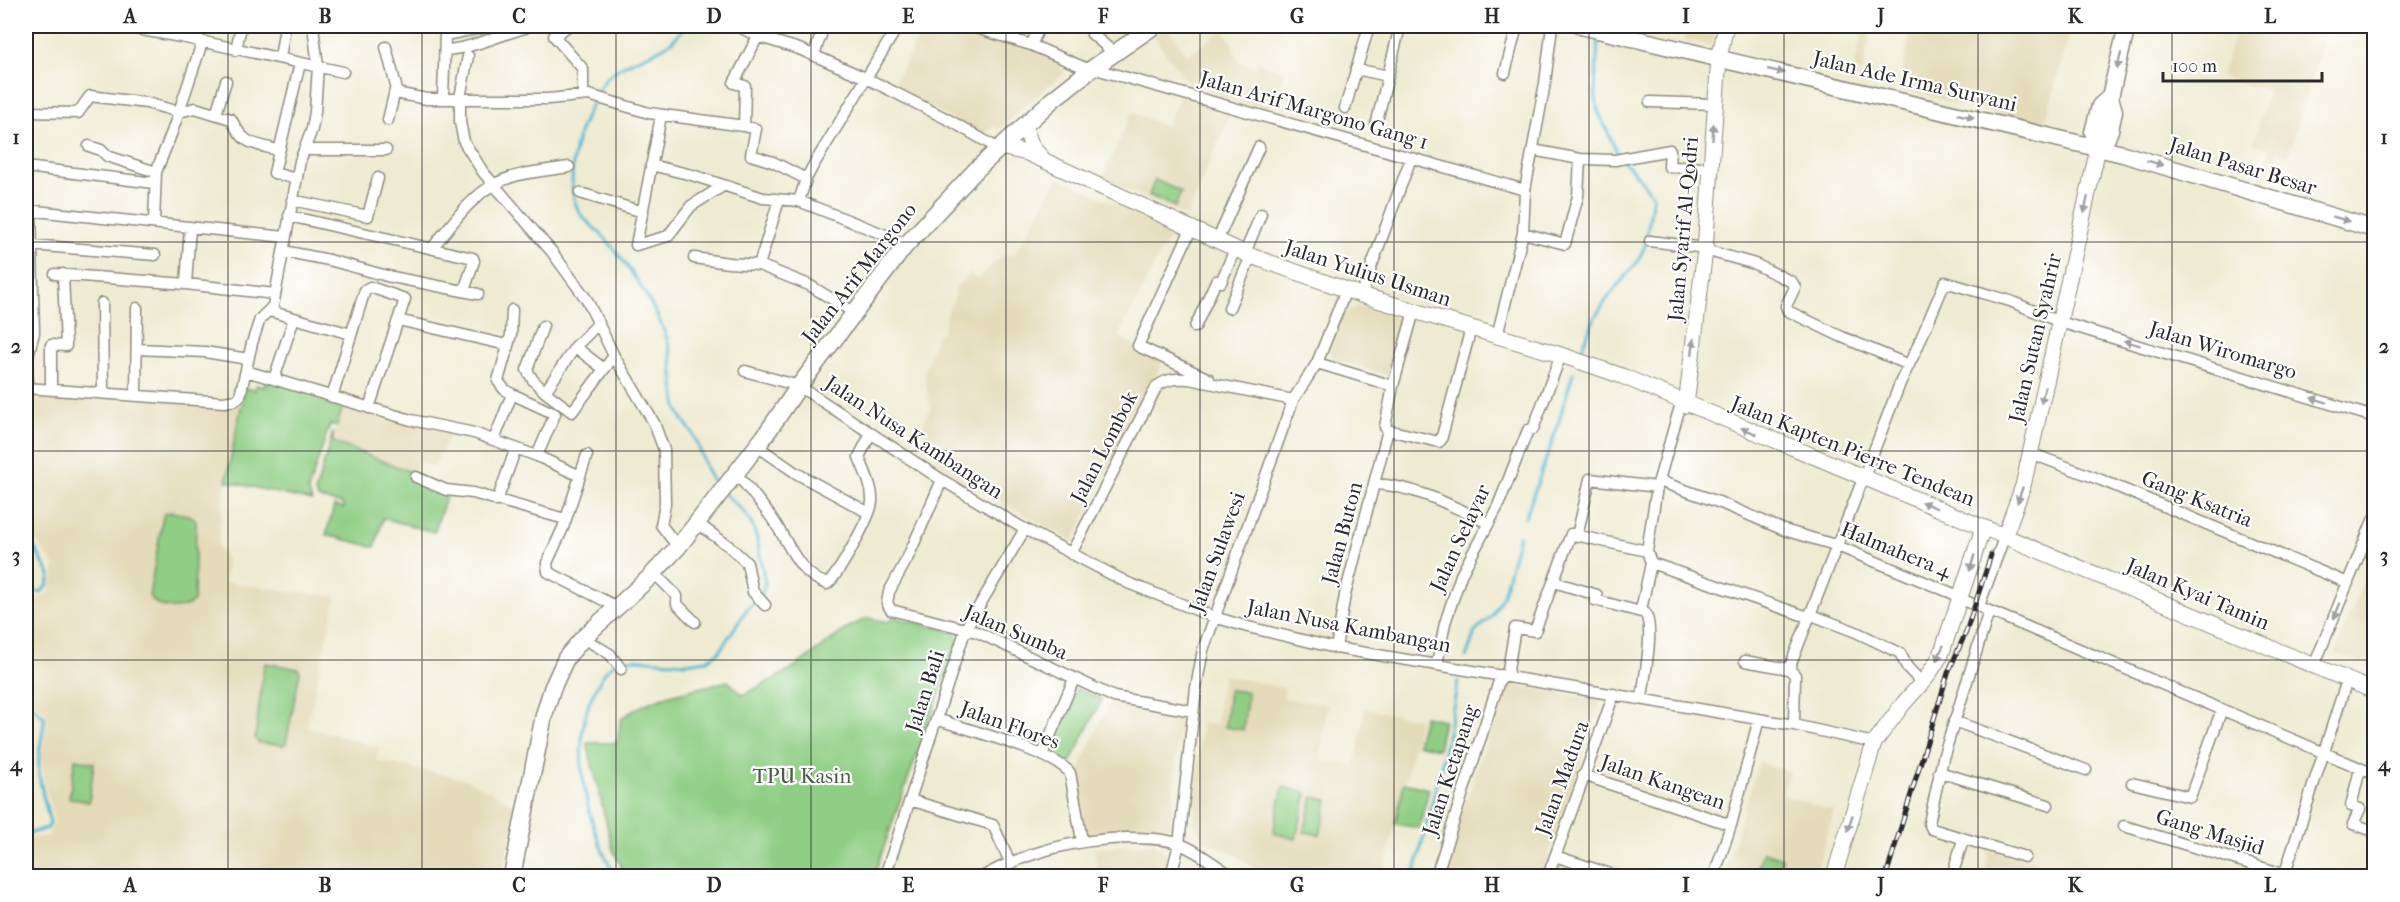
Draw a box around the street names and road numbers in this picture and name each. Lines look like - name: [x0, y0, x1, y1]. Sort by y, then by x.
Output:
- street label: Jalan Ade Irma Suryani: [1809, 45, 2019, 116]
- street label: Jalan Arif Margono Gang 1: [1195, 65, 1431, 154]
- street label: Jalan Pasar Besar: [2164, 132, 2320, 200]
- street label: Jalan Syarif Al-Qodri: [1663, 136, 1703, 324]
- street label: Jalan Arif Margono: [795, 198, 921, 350]
- street label: Jalan Yulius Usman: [1280, 234, 1454, 311]
- street label: Jalan Sutan Syahrir: [2003, 251, 2066, 427]
- street label: Jalan Wiromargo: [2144, 316, 2300, 384]
- street label: Jalan Nusa Kambangan: [819, 369, 1007, 504]
- street label: Jalan Lombok: [1065, 387, 1143, 509]
- street label: Jalan Kapten Pierre Tendean: [1726, 390, 1978, 511]
- street label: Gang Ksatria: [2138, 466, 2256, 532]
- street label: Jalan Buton: [1316, 479, 1367, 589]
- street label: Jalan Selayar: [1424, 481, 1495, 597]
- street label: Jalan Sulawesi: [1183, 488, 1250, 618]
- street label: Halmahera 4: [1837, 517, 1955, 583]
- street label: Jalan Kyai Tamin: [2121, 552, 2273, 635]
- street label: Jalan Nusa Kambangan: [1243, 594, 1453, 658]
- street label: Jalan Sumba: [959, 599, 1072, 665]
- street label: Jalan Bali: [900, 647, 950, 737]
- street label: Jalan Flores: [955, 695, 1063, 754]
- street label: Jalan Ketapang: [1417, 701, 1483, 840]
- street label: Jalan Madura: [1529, 717, 1594, 840]
- street label: Jalan Kangean: [1596, 749, 1729, 815]
- street label: Gang Masjid: [2153, 804, 2268, 860]

